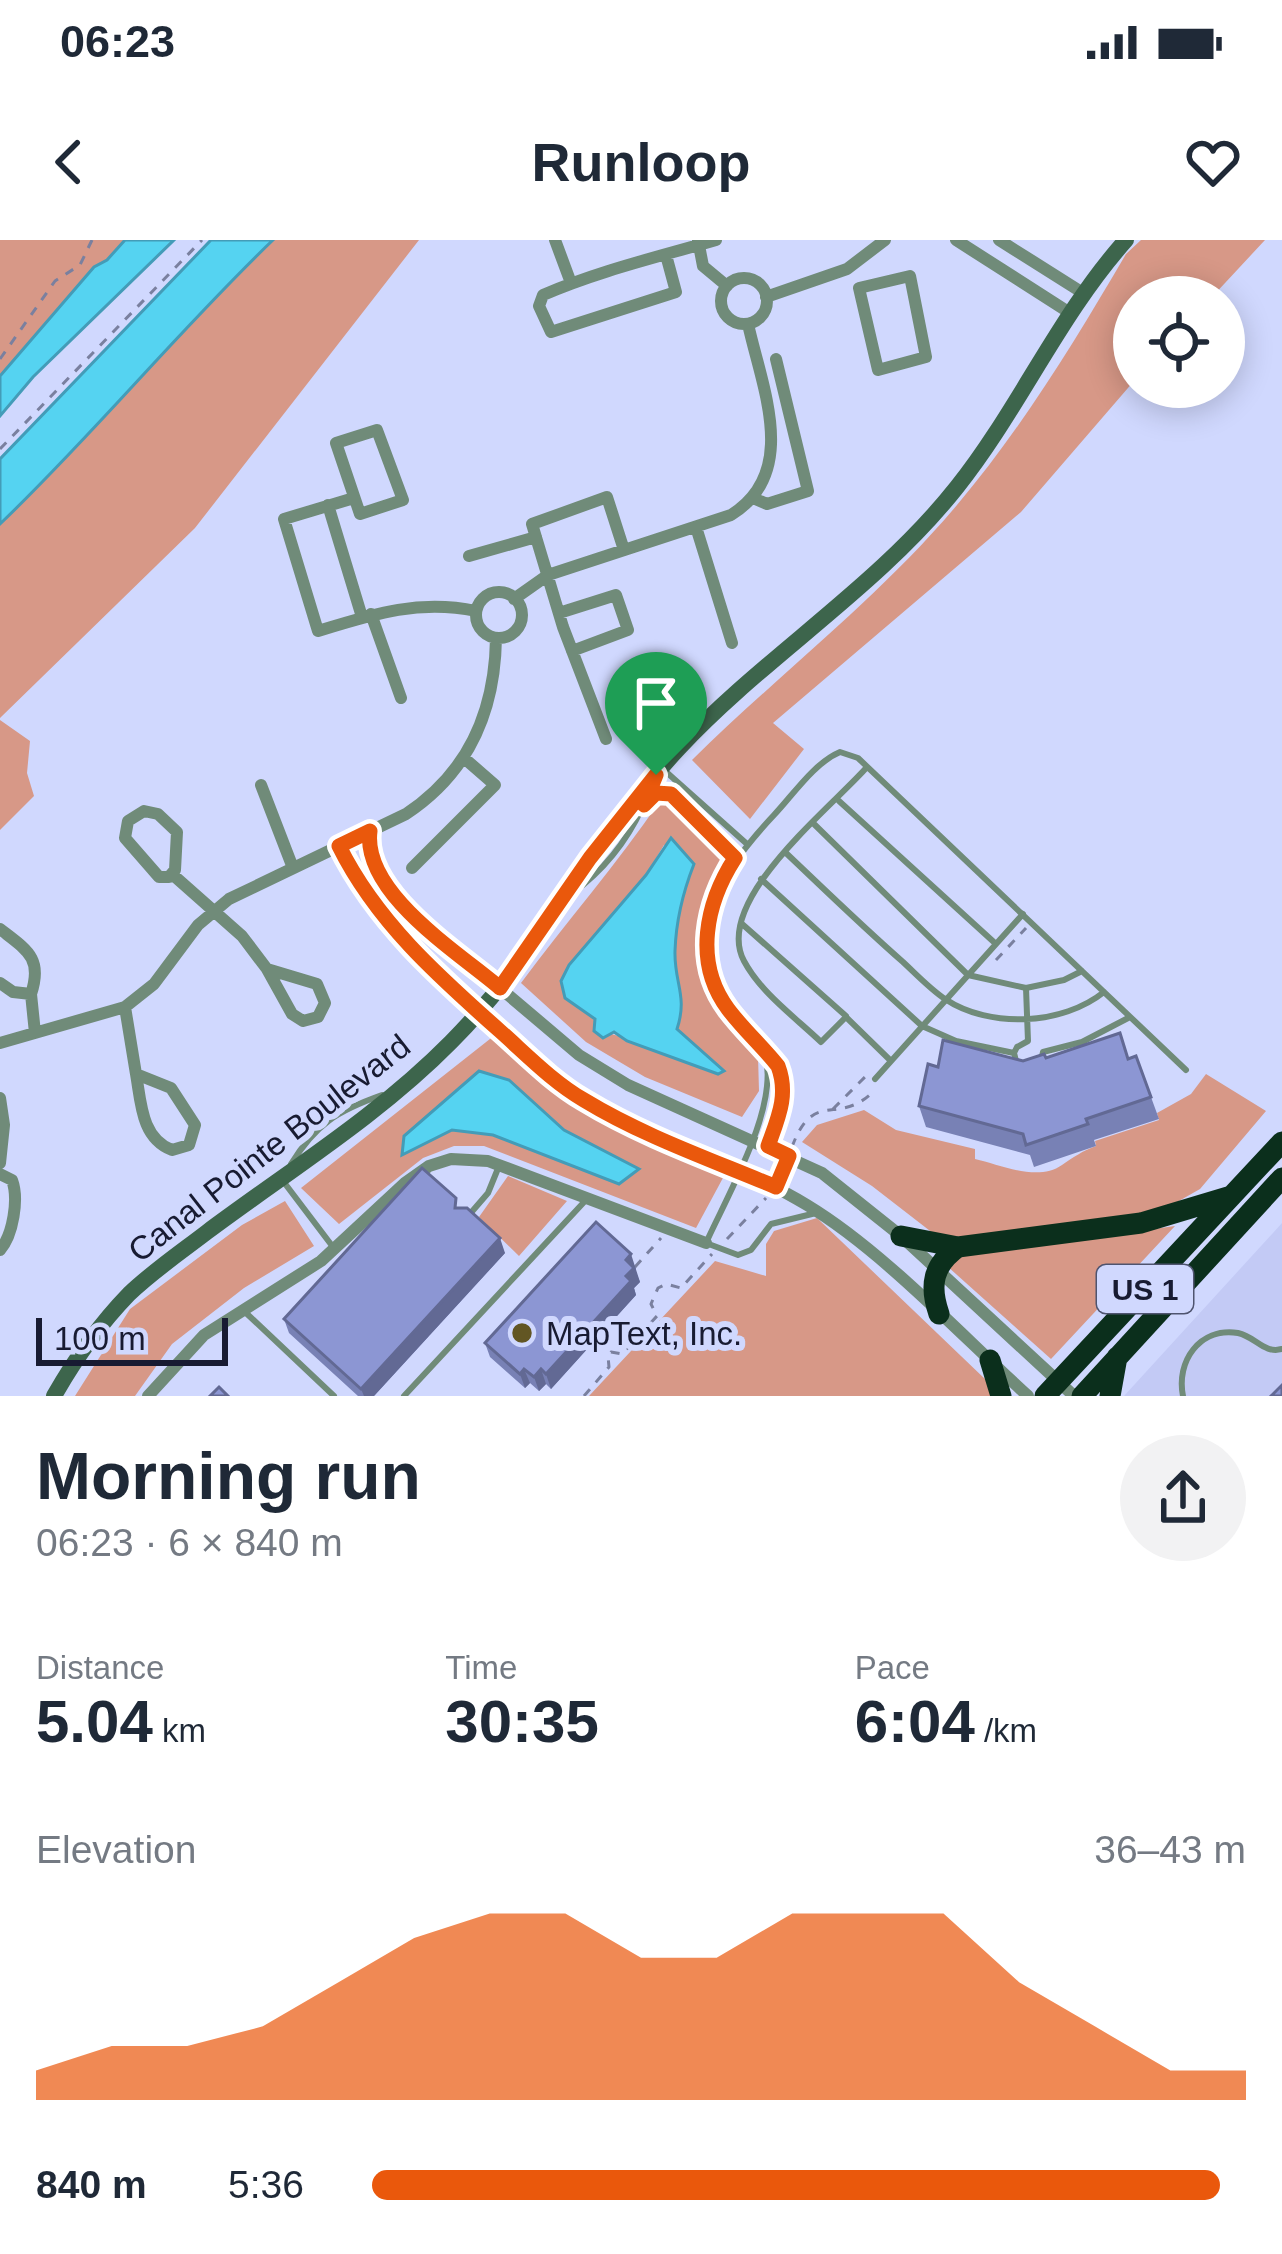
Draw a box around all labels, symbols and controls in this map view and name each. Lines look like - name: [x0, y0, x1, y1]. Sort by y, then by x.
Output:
- text: 06:23: [60, 16, 175, 67]
- icon: back: [36, 129, 102, 195]
- icon: heart: [1180, 129, 1246, 195]
- text: Runloop: [532, 132, 750, 192]
- map controls: [1113, 276, 1245, 408]
- button: locate: [1113, 276, 1245, 408]
- pin: [605, 652, 707, 775]
- icon: arrive: [623, 670, 689, 736]
- street label: Canal Pointe Boulevard: [121, 1027, 417, 1269]
- road number: US 1: [1097, 1265, 1193, 1313]
- scale bar: [36, 1312, 228, 1365]
- place label: MapText, Inc.: [546, 1315, 742, 1352]
- text: 100 m: [54, 1320, 146, 1357]
- marker: MapText, Inc.: [509, 1320, 535, 1346]
- button: share: [1120, 1435, 1246, 1561]
- text: Morning run: [36, 1439, 421, 1513]
- text: 06:23 · 6 × 840 m: [36, 1521, 343, 1564]
- text: Distance: [36, 1649, 164, 1686]
- text: Time: [445, 1649, 517, 1686]
- text: Pace: [855, 1649, 930, 1686]
- text: 5.04: [36, 1688, 153, 1755]
- text: 30:35: [445, 1688, 599, 1755]
- text: 6:04: [855, 1688, 975, 1755]
- text: km: [153, 1712, 206, 1749]
- text: /km: [975, 1712, 1037, 1749]
- text: Elevation: [36, 1828, 196, 1871]
- text: 36–43 m: [1094, 1828, 1246, 1871]
- text: 840 m: [36, 2163, 147, 2206]
- text: 5:36: [228, 2163, 304, 2206]

